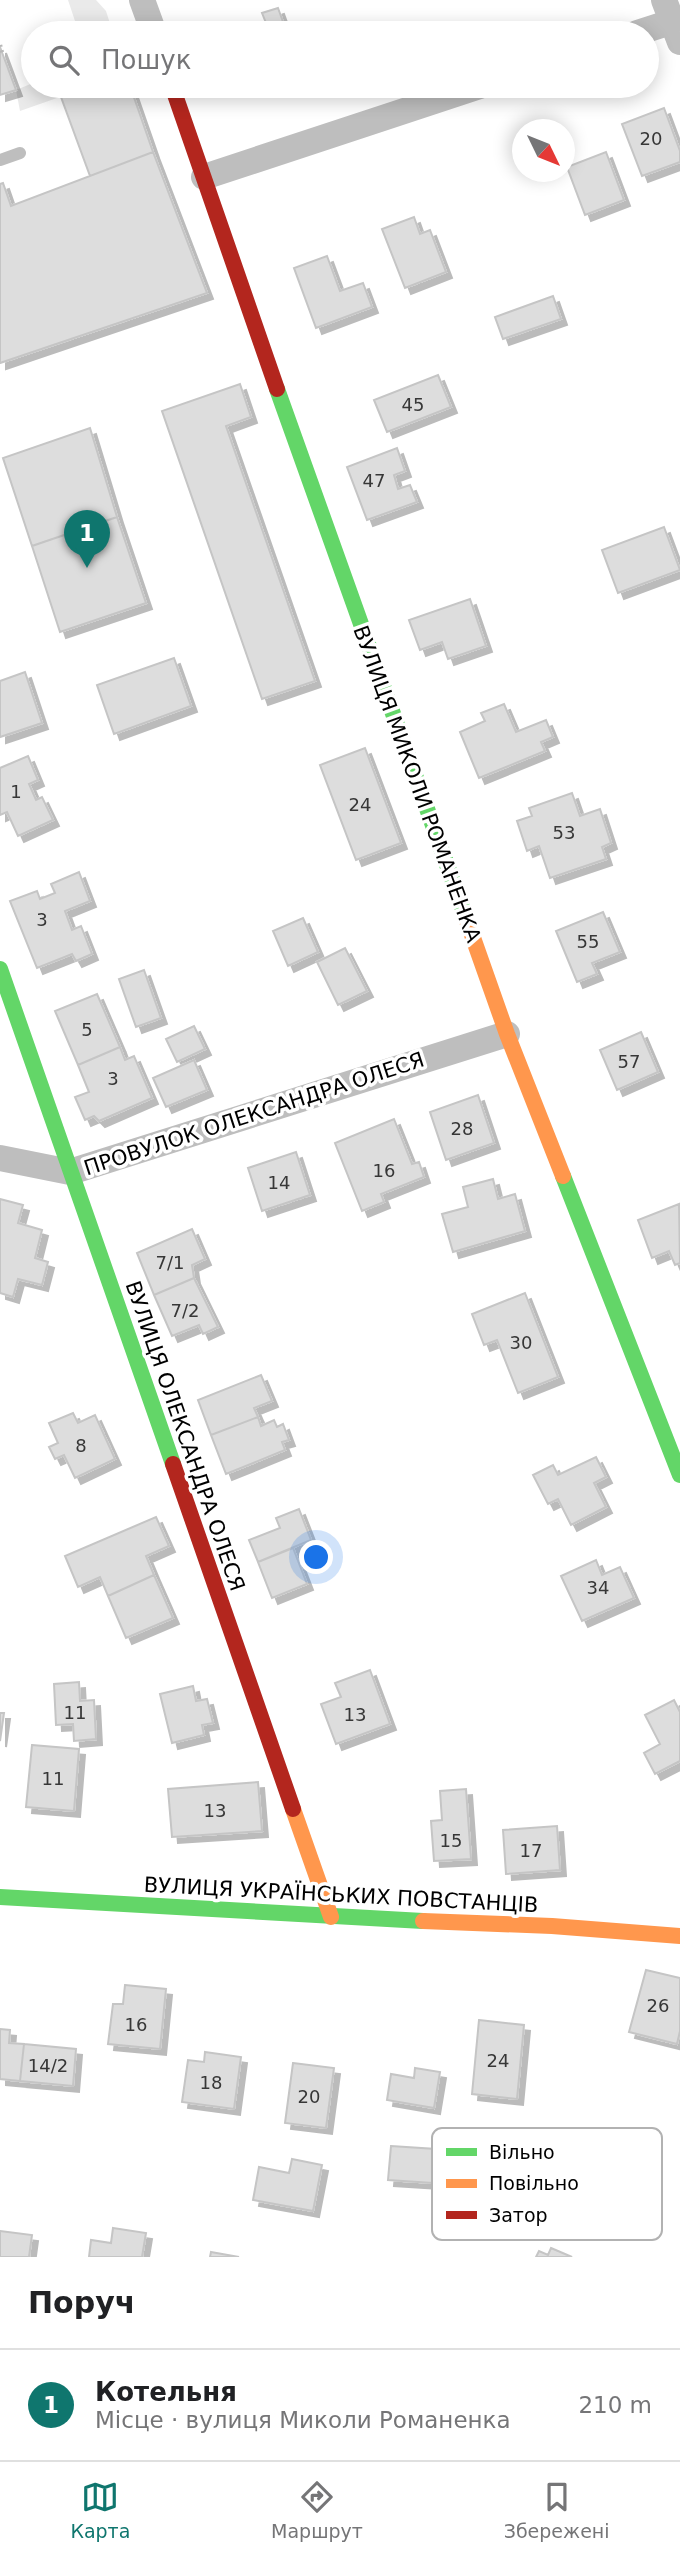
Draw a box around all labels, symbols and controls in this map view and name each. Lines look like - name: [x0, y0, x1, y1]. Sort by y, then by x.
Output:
- search box: [21, 21, 659, 98]
- icon: search: [45, 41, 83, 79]
- text: Пошук: [101, 45, 191, 75]
- north arrow: [512, 119, 575, 182]
- house number: 20: [640, 128, 662, 149]
- house number: 45: [402, 394, 424, 415]
- house number: 47: [363, 470, 385, 491]
- pin: 1: [64, 510, 110, 568]
- street label: ВУЛИЦЯ МИКОЛИ РОМАНЕНКА: [348, 622, 486, 946]
- house number: 1: [10, 781, 22, 802]
- house number: 24: [349, 794, 371, 815]
- house number: 53: [553, 822, 575, 843]
- house number: 3: [36, 909, 48, 930]
- house number: 55: [577, 931, 599, 952]
- house number: 5: [81, 1019, 93, 1040]
- street label: ПРОВУЛОК ОЛЕКСАНДРА ОЛЕСЯ: [81, 1048, 427, 1180]
- house number: 57: [618, 1051, 640, 1072]
- house number: 3: [107, 1068, 119, 1089]
- house number: 28: [451, 1118, 473, 1139]
- house number: 16: [373, 1160, 395, 1181]
- house number: 14: [268, 1172, 290, 1193]
- house number: 7/1: [156, 1252, 184, 1273]
- street label: ВУЛИЦЯ ОЛЕКСАНДРА ОЛЕСЯ: [120, 1278, 250, 1594]
- house number: 7/2: [171, 1300, 199, 1321]
- house number: 30: [510, 1332, 532, 1353]
- house number: 8: [75, 1435, 87, 1456]
- your location: [299, 1540, 333, 1574]
- house number: 34: [587, 1577, 609, 1598]
- house number: 11: [64, 1702, 86, 1723]
- house number: 13: [344, 1704, 366, 1725]
- house number: 11: [42, 1768, 64, 1789]
- house number: 13: [204, 1800, 226, 1821]
- house number: 15: [440, 1830, 462, 1851]
- house number: 17: [520, 1840, 542, 1861]
- street label: ВУЛИЦЯ УКРАЇНСЬКИХ ПОВСТАНЦІВ: [143, 1872, 539, 1917]
- house number: 26: [647, 1995, 669, 2016]
- house number: 16: [125, 2014, 147, 2035]
- house number: 24: [487, 2050, 509, 2071]
- house number: 14/2: [28, 2055, 68, 2076]
- house number: 18: [200, 2072, 222, 2093]
- house number: 20: [298, 2086, 320, 2107]
- legend: [432, 2128, 662, 2240]
- text: Вільно: [489, 2141, 555, 2163]
- text: Повільно: [489, 2172, 579, 2194]
- text: Затор: [489, 2204, 548, 2226]
- text: Поруч: [28, 2285, 135, 2320]
- text: Котельня: [95, 2377, 237, 2407]
- text: 1: [43, 2392, 59, 2418]
- text: 210 m: [578, 2392, 652, 2418]
- text: Місце · вулиця Миколи Романенка: [95, 2407, 511, 2433]
- tab: Карта: [70, 2478, 130, 2542]
- tab: Маршрут: [271, 2478, 363, 2542]
- tab: Збережені: [504, 2478, 610, 2542]

